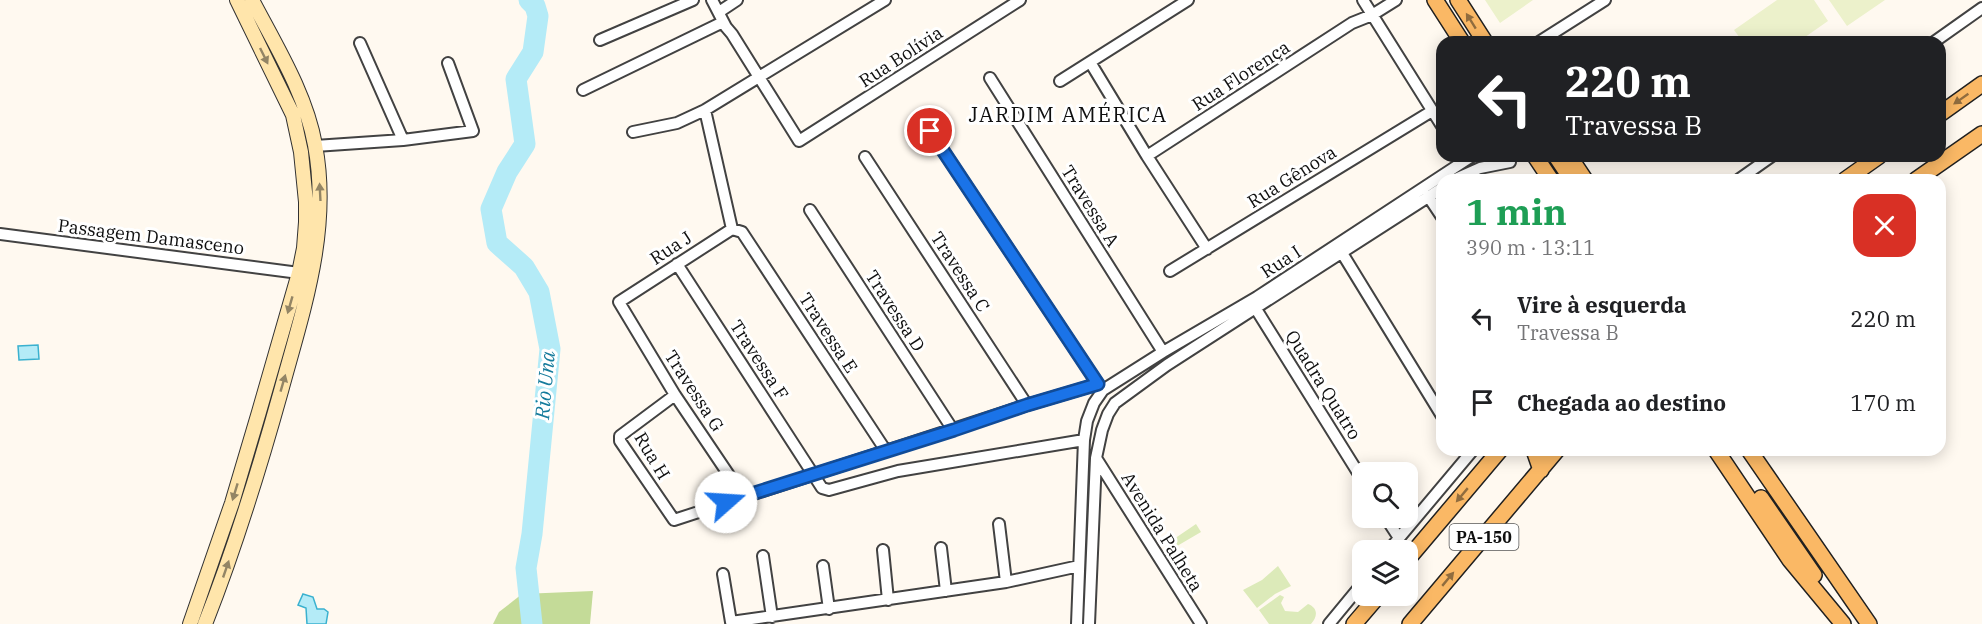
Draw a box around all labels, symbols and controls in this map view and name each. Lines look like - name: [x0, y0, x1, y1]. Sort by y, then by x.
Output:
- one-way arrow: [1466, 13, 1477, 29]
- street label: Rua Bolívia: [854, 21, 947, 92]
- street label: Rua Florença: [1187, 35, 1294, 116]
- one-way arrow: [260, 48, 269, 65]
- text: 220 m: [1565, 54, 1691, 109]
- icon: left: [1466, 60, 1544, 138]
- one-way arrow: [1953, 93, 1969, 105]
- district label: JARDIM AMÉRICA: [968, 100, 1168, 128]
- pin: [904, 105, 955, 156]
- text: Travessa B: [1565, 107, 1702, 142]
- icon: arrive: [913, 114, 946, 147]
- street label: Rua Gênova: [1243, 140, 1341, 213]
- street label: Travessa A: [1056, 161, 1125, 251]
- one-way arrow: [315, 183, 324, 202]
- text: 1 min: [1466, 188, 1567, 235]
- button: close: [1853, 194, 1916, 257]
- street label: Passagem Damasceno: [57, 214, 245, 259]
- street label: Rua J: [645, 226, 696, 270]
- street label: Travessa C: [926, 227, 995, 316]
- text: 390 m · 13:11: [1466, 234, 1595, 261]
- street label: Rua I: [1256, 240, 1305, 283]
- street label: Travessa D: [861, 266, 930, 356]
- street label: Travessa E: [794, 288, 863, 377]
- text: Vire à esquerda: [1517, 290, 1687, 319]
- one-way arrow: [285, 296, 294, 314]
- icon: left: [1466, 302, 1499, 335]
- text: 220 m: [1850, 304, 1916, 333]
- street label: Travessa F: [725, 315, 794, 404]
- text: Travessa B: [1517, 319, 1619, 346]
- street label: Quadra Quatro: [1281, 326, 1366, 444]
- street label: Travessa G: [660, 346, 729, 436]
- water label: Rio Una: [528, 350, 561, 421]
- one-way arrow: [279, 374, 288, 392]
- icon: arrive: [1466, 386, 1499, 419]
- text: Chegada ao destino: [1517, 388, 1726, 417]
- text: 170 m: [1850, 388, 1916, 417]
- street label: Rua H: [629, 428, 676, 484]
- map controls: [1352, 462, 1418, 606]
- button: search: [1352, 462, 1418, 528]
- street label: Avenida Palheta: [1117, 468, 1208, 596]
- position arrow: [694, 470, 758, 534]
- one-way arrow: [230, 483, 239, 501]
- one-way arrow: [1456, 487, 1469, 502]
- road number: PA-150: [1450, 524, 1518, 550]
- button: layers: [1352, 540, 1418, 606]
- one-way arrow: [222, 560, 232, 578]
- one-way arrow: [1441, 572, 1454, 587]

